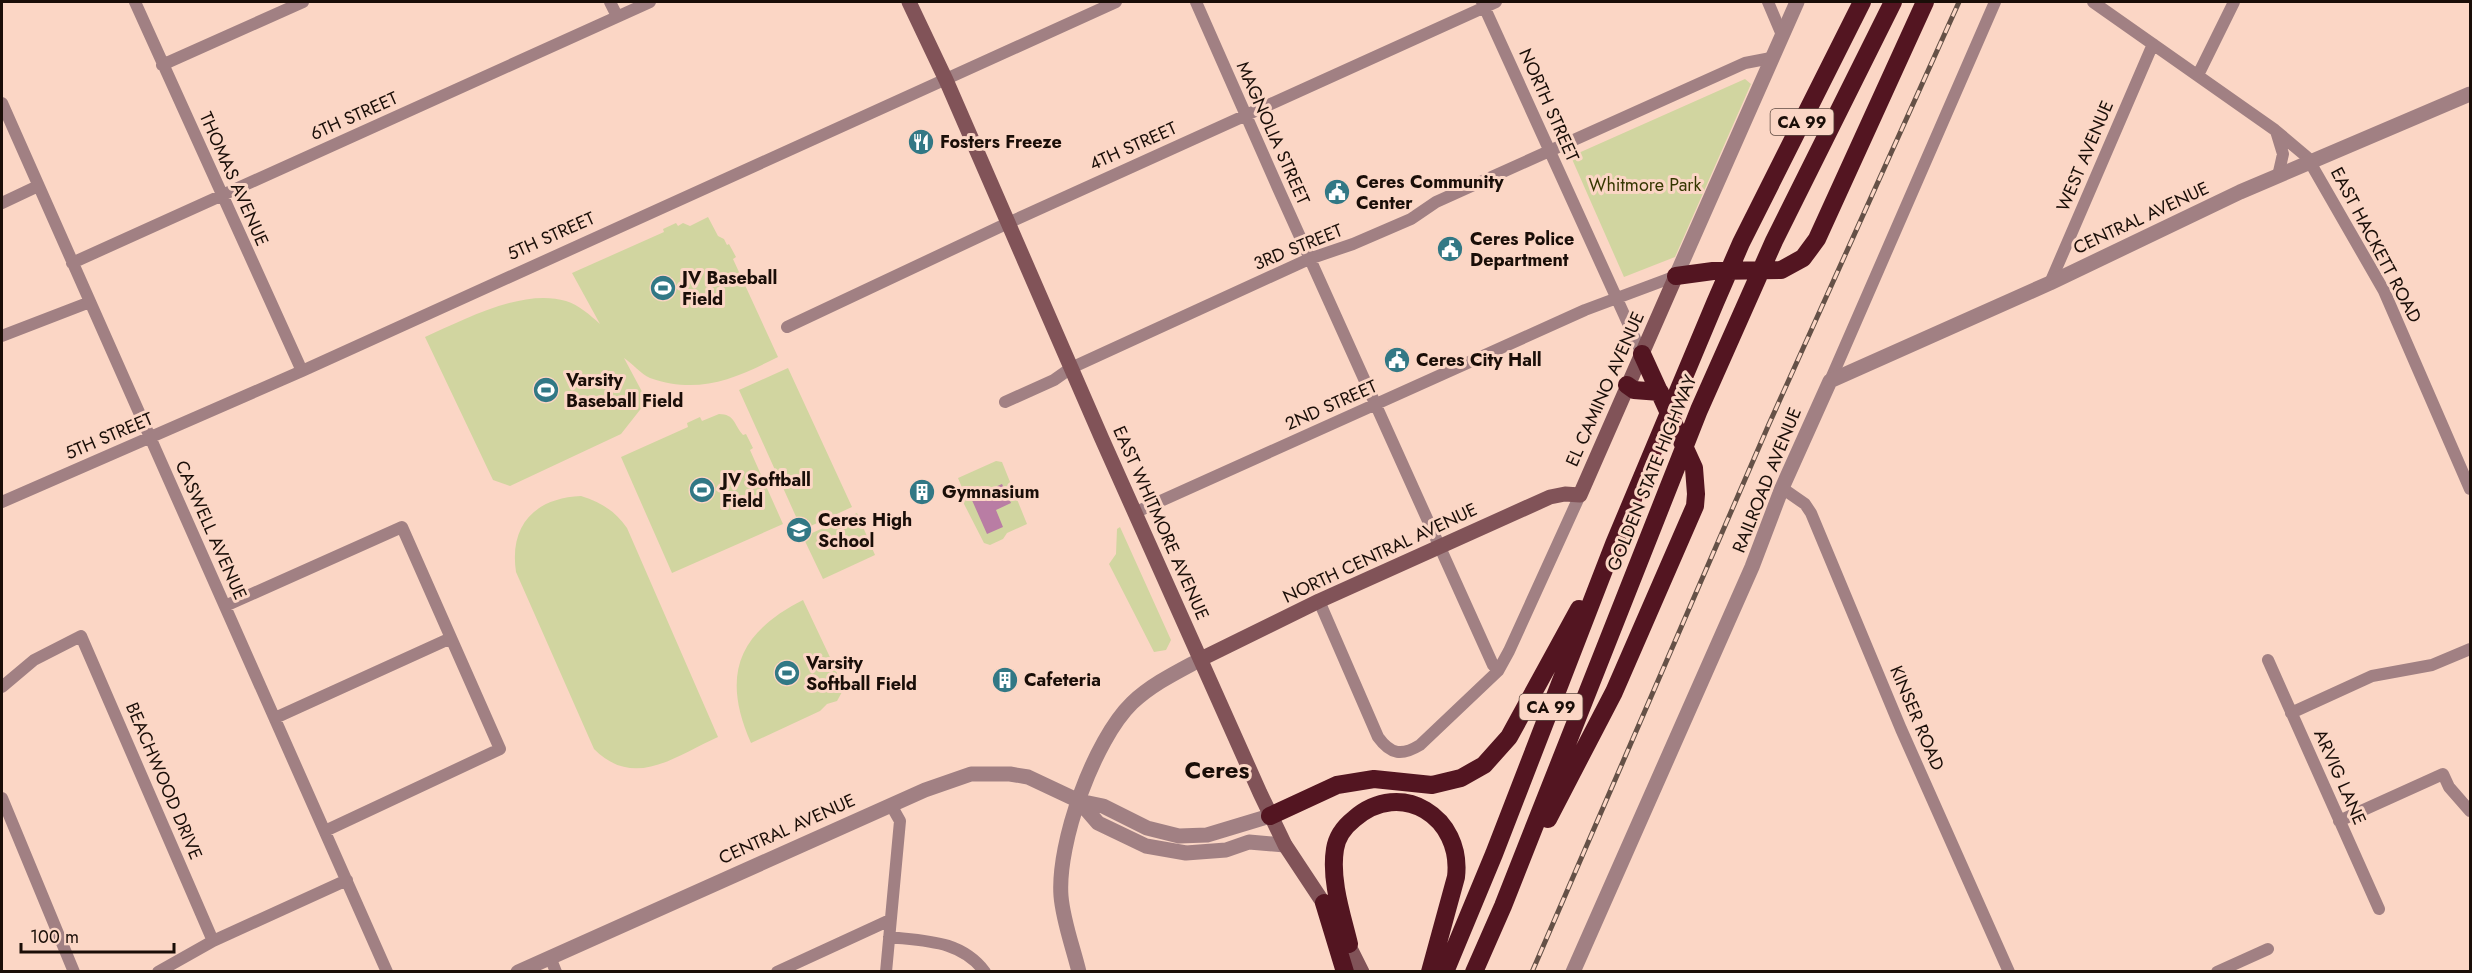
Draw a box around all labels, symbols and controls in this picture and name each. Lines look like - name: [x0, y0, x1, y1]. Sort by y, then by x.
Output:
- street label: NORTH STREET: [1512, 44, 1586, 166]
- street label: MAGNOLIA STREET: [1230, 57, 1317, 209]
- street label: 6TH STREET: [306, 85, 403, 147]
- street label: WEST AVENUE: [2050, 96, 2120, 216]
- street label: THOMAS AVENUE: [193, 108, 275, 250]
- road number: CA 99: [1770, 109, 1834, 135]
- street label: 4TH STREET: [1085, 115, 1182, 177]
- restaurant icon: Fosters Freeze: [906, 127, 936, 157]
- place label: Fosters Freeze: [940, 129, 1062, 155]
- street label: EAST HACKETT ROAD: [2324, 163, 2428, 327]
- place label: Ceres Community Center: [1356, 169, 1504, 216]
- park label: Whitmore Park: [1589, 172, 1701, 198]
- street label: CENTRAL AVENUE: [2069, 175, 2213, 261]
- public building icon: Ceres Community Center: [1322, 177, 1352, 207]
- street label: 5TH STREET: [503, 205, 599, 267]
- street label: 3RD STREET: [1250, 217, 1347, 277]
- place label: Ceres Police Department: [1470, 226, 1574, 273]
- public building icon: Ceres Police Department: [1435, 234, 1465, 264]
- place label: JV Baseball Field: [679, 265, 777, 312]
- sports icon: JV Baseball Field: [648, 273, 678, 303]
- street label: EL CAMINO AVENUE: [1559, 307, 1651, 471]
- public building icon: Ceres City Hall: [1382, 345, 1412, 375]
- place label: Ceres City Hall: [1416, 347, 1542, 373]
- place label: Varsity Baseball Field: [565, 367, 683, 414]
- street label: GOLDEN STATE HIGHWAY: [1601, 370, 1704, 575]
- street label: 2ND STREET: [1281, 373, 1382, 437]
- sports icon: Varsity Baseball Field: [531, 375, 561, 405]
- street label: RAILROAD AVENUE: [1726, 403, 1808, 557]
- street label: 5TH STREET: [61, 406, 158, 466]
- street label: EAST WHITMORE AVENUE: [1106, 422, 1216, 624]
- street label: CASWELL AVENUE: [169, 456, 253, 604]
- place label: JV Softball Field: [719, 467, 811, 514]
- sports icon: JV Softball Field: [687, 475, 717, 505]
- building icon: Gymnasium: [907, 477, 937, 507]
- place label: Gymnasium: [942, 479, 1039, 505]
- street label: NORTH CENTRAL AVENUE: [1278, 496, 1482, 610]
- place label: Ceres High School: [818, 507, 912, 554]
- school or university icon: Ceres High School: [784, 515, 814, 545]
- place label: Varsity Softball Field: [805, 650, 917, 697]
- sports icon: Varsity Softball Field: [772, 658, 802, 688]
- street label: KINSER ROAD: [1883, 662, 1951, 774]
- building icon: Cafeteria: [990, 665, 1020, 695]
- place label: Cafeteria: [1024, 667, 1101, 693]
- road number: CA 99: [1520, 694, 1582, 720]
- street label: BEACHWOOD DRIVE: [119, 698, 209, 864]
- street label: ARVIG LANE: [2307, 725, 2373, 829]
- district label: Ceres: [1185, 752, 1249, 787]
- street label: CENTRAL AVENUE: [715, 787, 859, 871]
- scale bar: [21, 916, 174, 954]
- text: 100 m: [30, 924, 79, 950]

